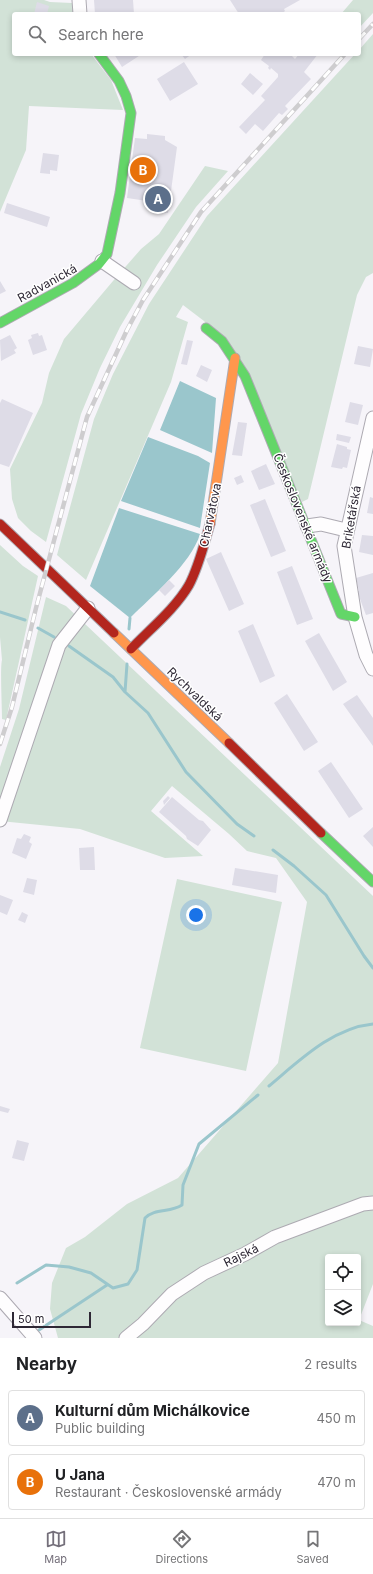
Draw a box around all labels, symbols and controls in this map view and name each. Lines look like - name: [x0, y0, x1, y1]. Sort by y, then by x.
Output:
- search box: [12, 12, 361, 56]
- icon: search: [26, 23, 48, 45]
- text: Search here: [58, 25, 144, 44]
- pin: B: [130, 155, 156, 185]
- pin: A: [145, 184, 171, 214]
- street label: Radvanická: [15, 261, 79, 305]
- street label: Československé armády: [270, 451, 336, 585]
- street label: Charvátova: [196, 482, 224, 548]
- street label: Briketářská: [338, 484, 364, 550]
- street label: Rychvaldská: [164, 664, 226, 724]
- your location: [186, 905, 206, 925]
- street label: Rajská: [221, 1240, 261, 1270]
- map controls: [325, 1254, 361, 1326]
- button: locate: [325, 1254, 361, 1290]
- button: layers: [325, 1290, 361, 1326]
- scale bar: [12, 1310, 91, 1329]
- text: 50 m: [18, 1312, 44, 1326]
- text: Nearby: [16, 1354, 77, 1374]
- text: 2 results: [304, 1356, 357, 1372]
- text: Kulturní dům Michálkovice: [55, 1401, 250, 1420]
- text: A: [25, 1410, 35, 1426]
- text: 450 m: [316, 1410, 356, 1426]
- text: Public building: [55, 1420, 145, 1436]
- text: U Jana: [55, 1465, 105, 1484]
- text: B: [26, 1474, 34, 1490]
- text: 470 m: [317, 1474, 356, 1490]
- text: Restaurant · Československé armády: [55, 1484, 282, 1500]
- tab: Map: [44, 1528, 67, 1566]
- tab: Directions: [156, 1528, 208, 1566]
- tab: Saved: [297, 1528, 329, 1566]

